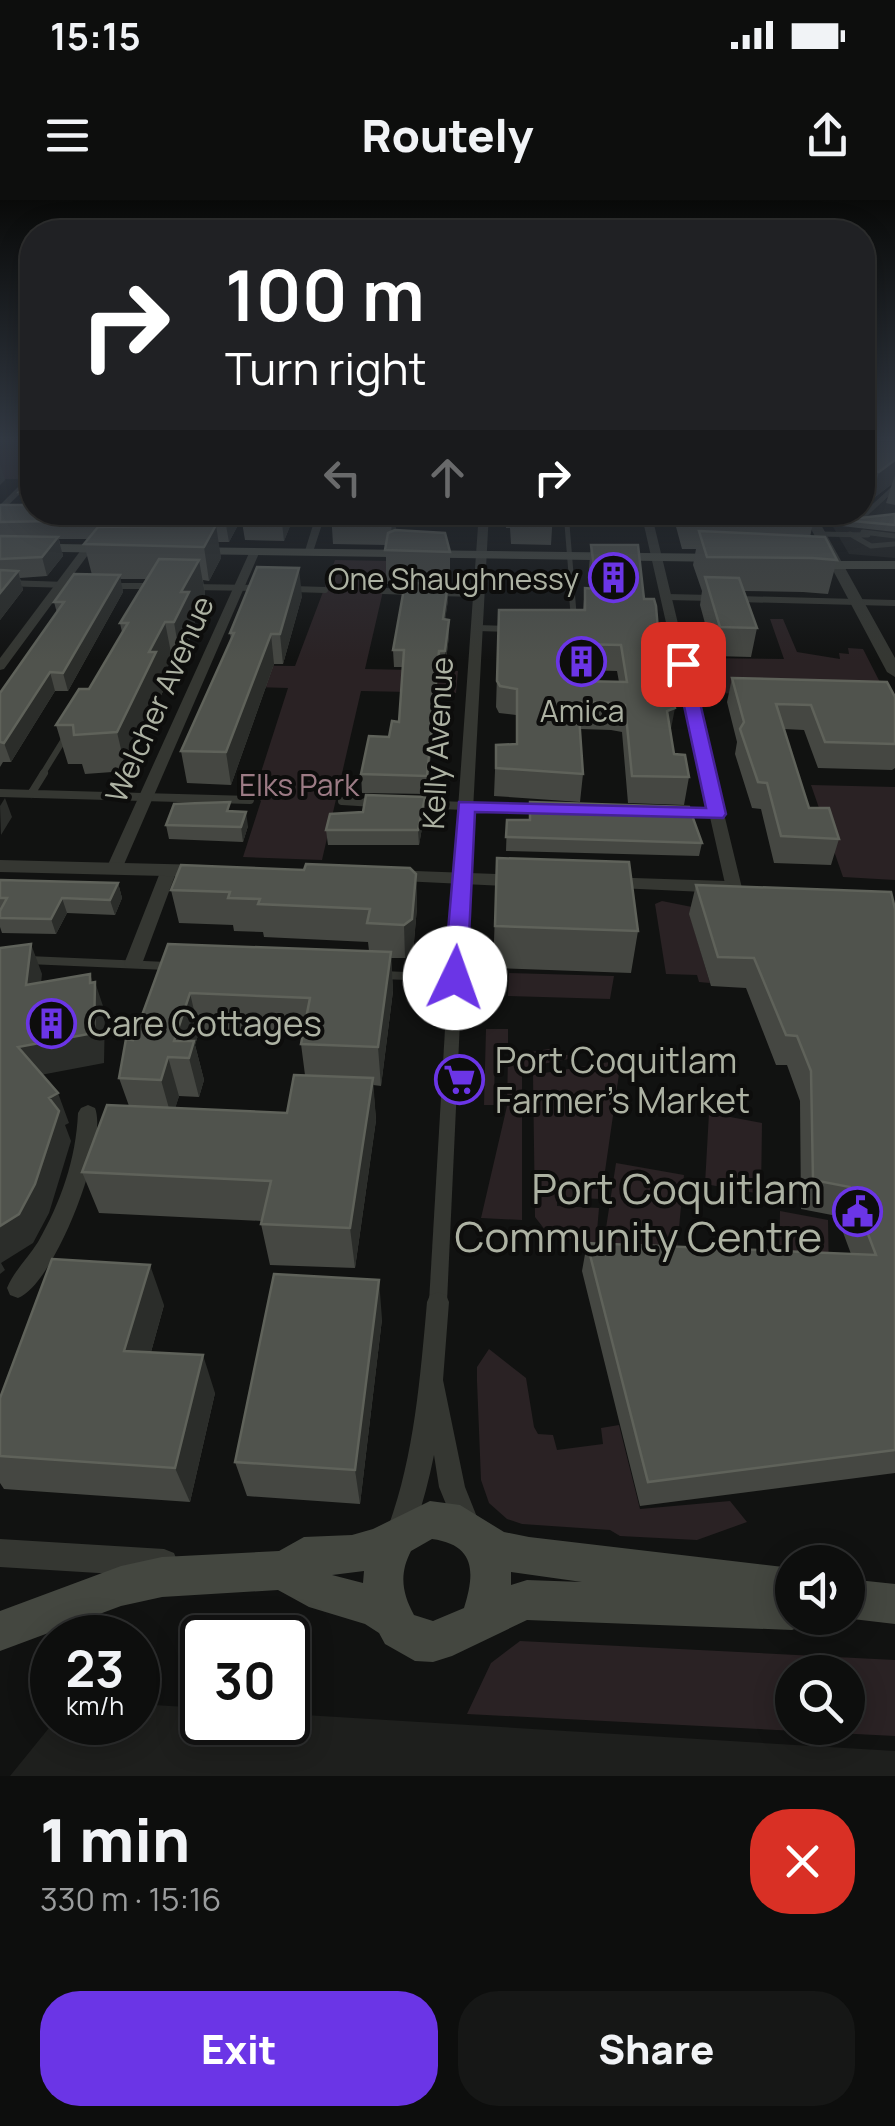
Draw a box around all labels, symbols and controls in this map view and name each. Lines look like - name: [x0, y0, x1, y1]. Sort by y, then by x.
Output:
- text: 15:15: [50, 9, 141, 61]
- text: Routely: [362, 104, 533, 166]
- icon: menu: [40, 108, 95, 163]
- icon: share: [800, 108, 855, 163]
- text: 100 m: [225, 246, 425, 342]
- icon: right: [60, 260, 190, 390]
- text: Turn right: [225, 337, 426, 399]
- icon: left: [315, 450, 370, 505]
- icon: ahead: [420, 450, 475, 505]
- icon: right: [525, 450, 580, 505]
- building icon: One Shaughnessy: [588, 552, 640, 604]
- place label: One Shaughnessy: [328, 558, 579, 599]
- street label: Welcher Avenue: [95, 589, 223, 809]
- pin: [641, 622, 726, 707]
- building icon: Amica: [556, 635, 608, 687]
- icon: arrive: [656, 637, 711, 692]
- street label: Kelly Avenue: [412, 656, 462, 830]
- place label: Amica: [540, 690, 624, 731]
- park label: Elks Park: [239, 764, 360, 805]
- position arrow: [403, 926, 507, 1030]
- building icon: Care Cottages: [26, 997, 78, 1049]
- place label: Care Cottages: [87, 999, 322, 1047]
- place label: Port Coquitlam Farmer’s Market: [495, 1036, 750, 1124]
- supermarket icon: Port Coquitlam Farmer’s Market: [434, 1054, 486, 1106]
- place label: Port Coquitlam Community Centre: [454, 1159, 822, 1265]
- public building icon: Port Coquitlam Community Centre: [831, 1186, 883, 1238]
- map controls: [775, 1545, 865, 1745]
- button: sound: [775, 1545, 865, 1635]
- speed limit sign: 30: [180, 1615, 310, 1745]
- text: 23: [66, 1634, 124, 1702]
- button: search: [775, 1655, 865, 1745]
- text: km/h: [66, 1688, 124, 1723]
- text: 1 min: [40, 1798, 190, 1880]
- button: close: [750, 1809, 855, 1914]
- text: 330 m · 15:16: [40, 1877, 221, 1921]
- button: Exit: [40, 1991, 438, 2106]
- button: Share: [458, 1991, 855, 2106]

